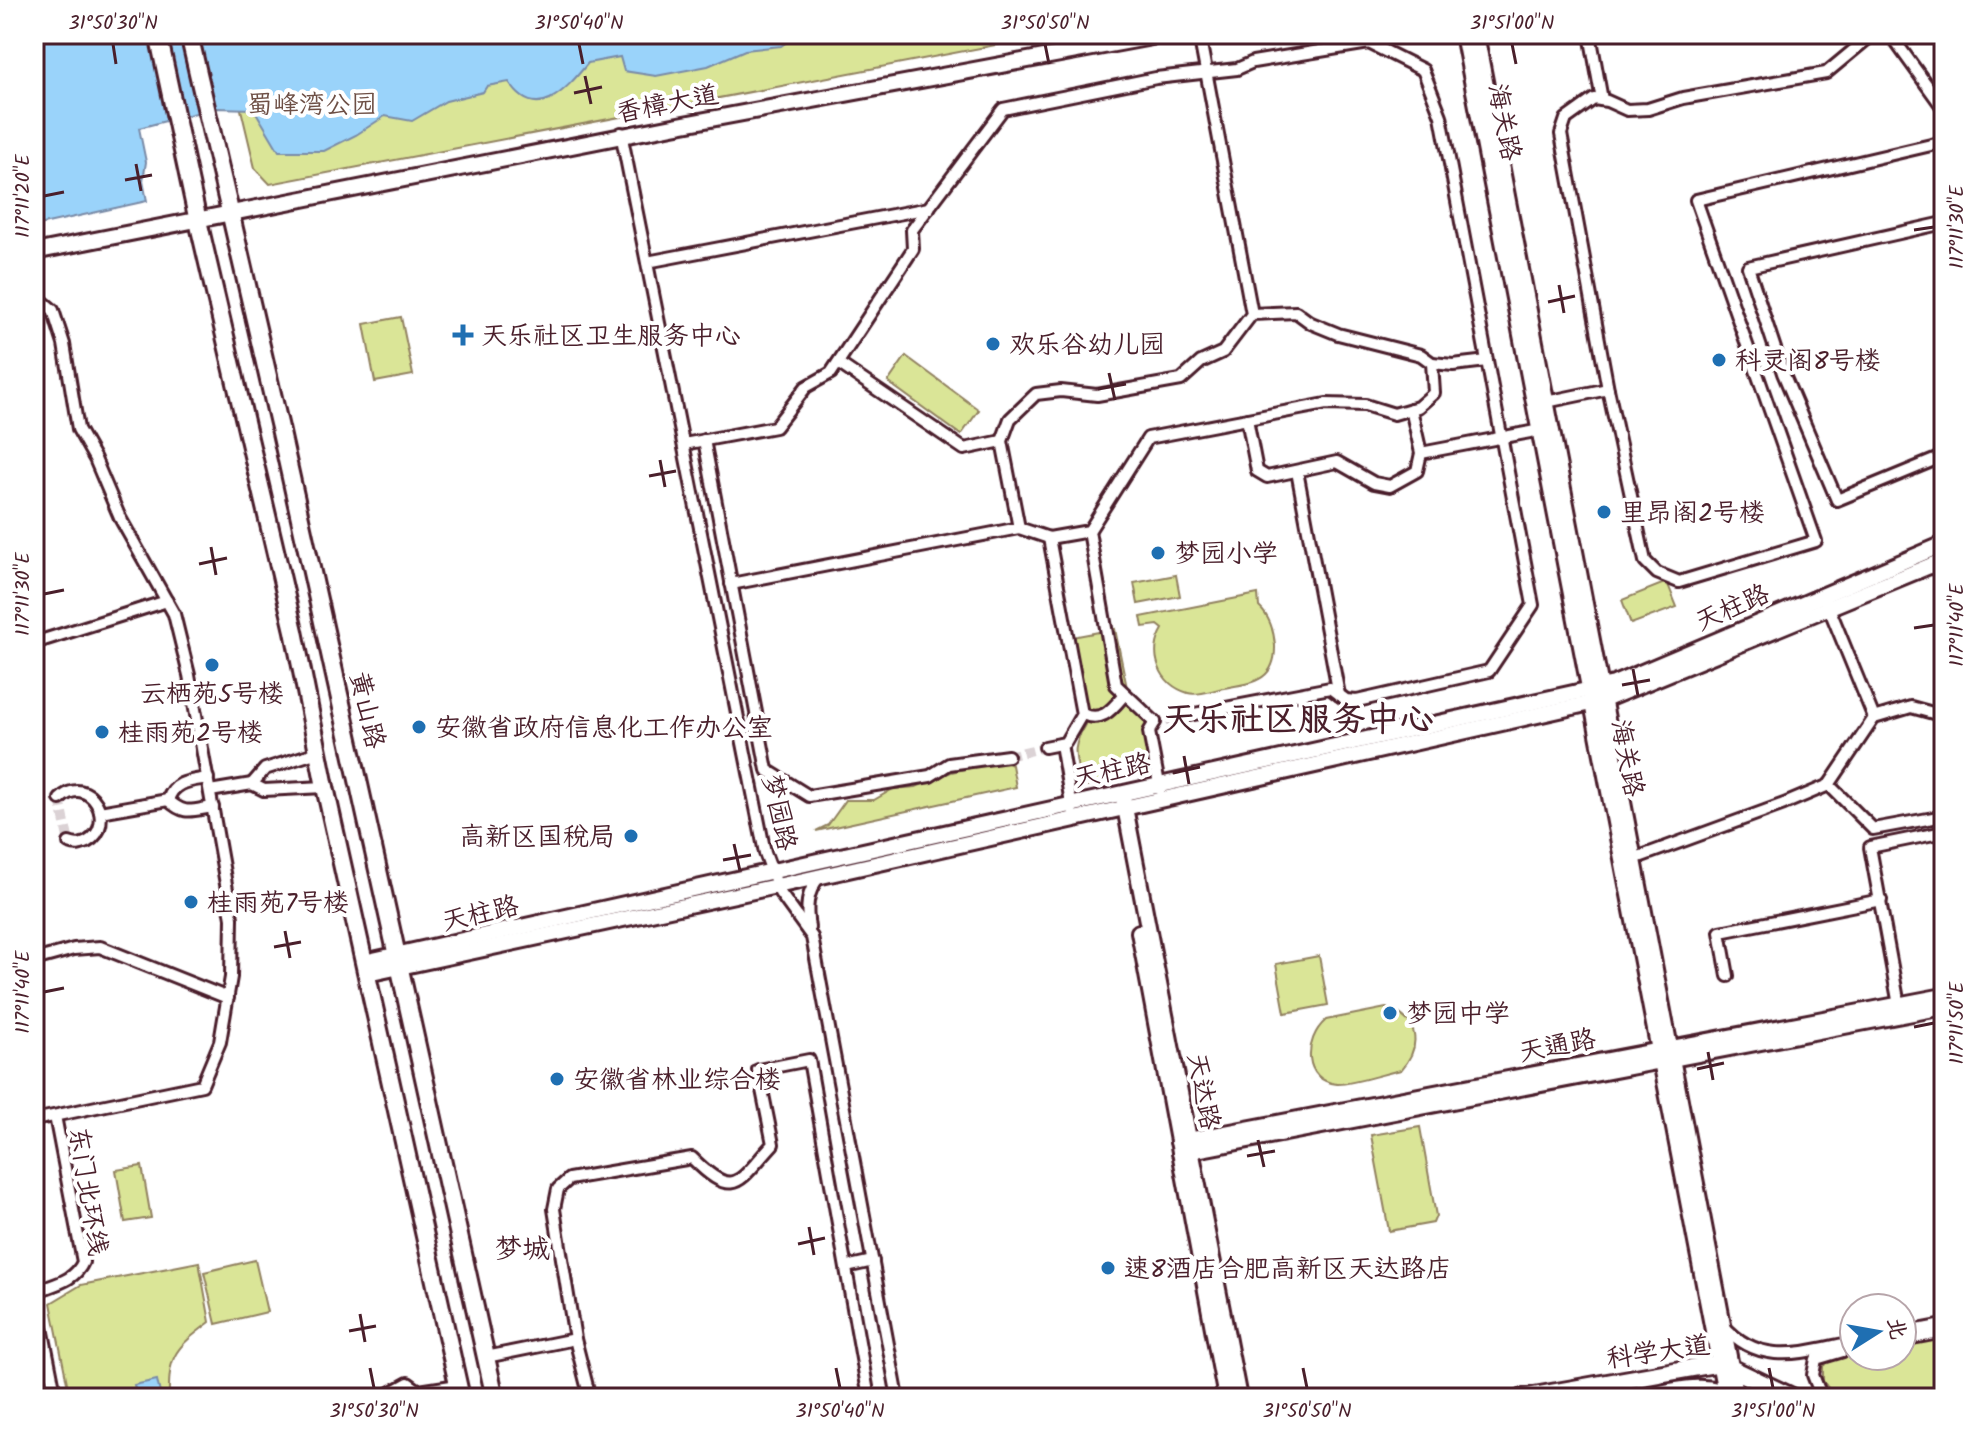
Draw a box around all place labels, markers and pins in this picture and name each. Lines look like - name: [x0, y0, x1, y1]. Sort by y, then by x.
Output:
- place label: 天乐社区卫生服务中心: [481, 316, 741, 358]
- marker: 天乐社区卫生服务中心: [452, 324, 474, 346]
- place label: 欢乐谷幼儿园: [1009, 325, 1165, 367]
- marker: 欢乐谷幼儿园: [984, 335, 1002, 353]
- place label: 科灵阁8号楼: [1735, 341, 1881, 383]
- marker: 科灵阁8号楼: [1710, 351, 1728, 369]
- place label: 里昂阁2号楼: [1620, 493, 1765, 535]
- marker: 里昂阁2号楼: [1595, 503, 1613, 521]
- place label: 梦园小学: [1174, 534, 1278, 576]
- marker: 梦园小学: [1149, 544, 1167, 562]
- marker: 云栖苑5号楼: [203, 656, 221, 674]
- place label: 云栖苑5号楼: [140, 674, 284, 716]
- place label: 安徽省政府信息化工作办公室: [435, 708, 773, 750]
- place label: 桂雨苑2号楼: [118, 713, 263, 755]
- marker: 安徽省政府信息化工作办公室: [410, 718, 428, 736]
- marker: 桂雨苑2号楼: [93, 723, 111, 741]
- place label: 高新区国税局: [459, 817, 615, 859]
- marker: 高新区国税局: [622, 827, 640, 845]
- place label: 桂雨苑7号楼: [207, 883, 349, 925]
- marker: 桂雨苑7号楼: [182, 893, 200, 911]
- place label: 梦园中学: [1406, 994, 1510, 1036]
- marker: 梦园中学: [1381, 1004, 1399, 1022]
- place label: 安徽省林业综合楼: [573, 1060, 781, 1102]
- marker: 安徽省林业综合楼: [548, 1070, 566, 1088]
- place label: 速8酒店合肥高新区天达路店: [1124, 1249, 1452, 1291]
- marker: 速8酒店合肥高新区天达路店: [1099, 1259, 1117, 1277]

